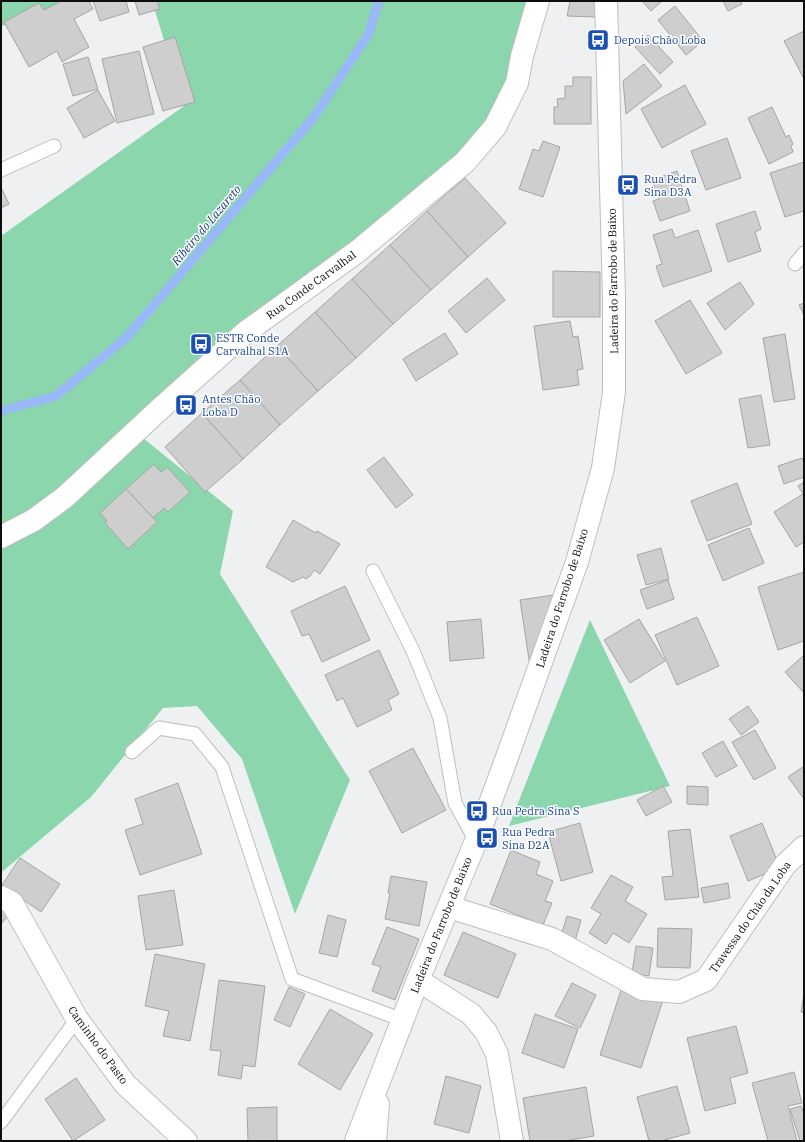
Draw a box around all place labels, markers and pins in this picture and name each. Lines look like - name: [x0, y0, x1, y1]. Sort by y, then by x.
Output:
- bus stop icon: Depois Chão Loba: [585, 27, 611, 53]
- place label: Depois Chão Loba: [614, 33, 706, 47]
- bus stop icon: Rua Pedra Sina D3A: [615, 172, 641, 198]
- place label: Rua Pedra Sina D3A: [644, 172, 697, 199]
- bus stop icon: ESTR Conde Carvalhal S1A: [188, 331, 214, 357]
- place label: ESTR Conde Carvalhal S1A: [216, 331, 289, 358]
- bus stop icon: Antes Chão Loba D: [173, 392, 199, 418]
- place label: Antes Chão Loba D: [202, 392, 261, 419]
- bus stop icon: Rua Pedra Sina S: [464, 798, 490, 824]
- place label: Rua Pedra Sina S: [492, 804, 579, 818]
- bus stop icon: Rua Pedra Sina D2A: [474, 825, 500, 851]
- place label: Rua Pedra Sina D2A: [502, 825, 555, 852]

